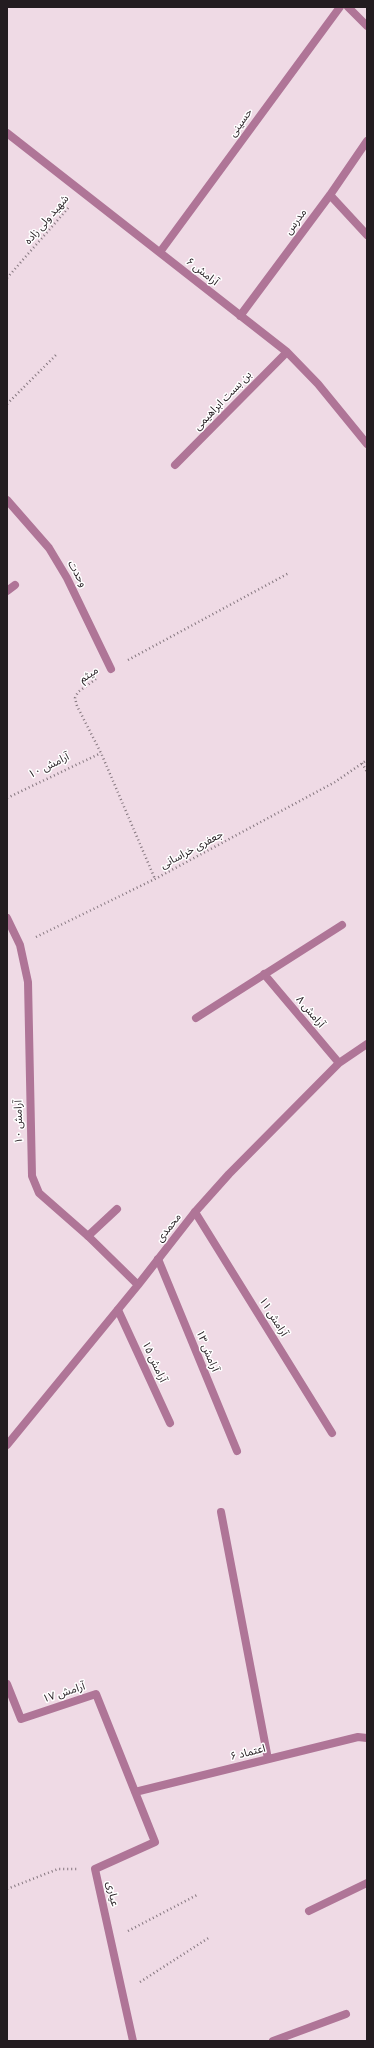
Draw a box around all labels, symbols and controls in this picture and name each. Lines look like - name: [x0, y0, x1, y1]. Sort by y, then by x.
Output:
- street label: حسینی: [226, 106, 256, 140]
- street label: شهید ولی زاده: [22, 193, 72, 247]
- street label: مدرس: [282, 207, 310, 237]
- street label: آرامش ۶: [183, 255, 221, 289]
- street label: بن بست ابراهیمی: [191, 369, 255, 433]
- street label: وحدت: [64, 558, 90, 590]
- street label: میثم: [77, 664, 101, 686]
- street label: آرامش ۱۰: [26, 750, 72, 782]
- street label: جعفری خراسانی: [158, 828, 226, 872]
- street label: آرامش ۸: [293, 993, 327, 1031]
- street label: آرامش ۱۰: [12, 1100, 26, 1144]
- street label: محمدی: [154, 1211, 184, 1245]
- street label: آرامش ۱۱: [256, 1295, 290, 1339]
- street label: آرامش ۱۳: [193, 1328, 221, 1374]
- street label: آرامش ۱۵: [139, 1339, 169, 1385]
- street label: آرامش ۱۷: [41, 1680, 87, 1706]
- street label: اعتماد ۶: [229, 1742, 267, 1764]
- street label: عیاری: [103, 1880, 121, 1908]

